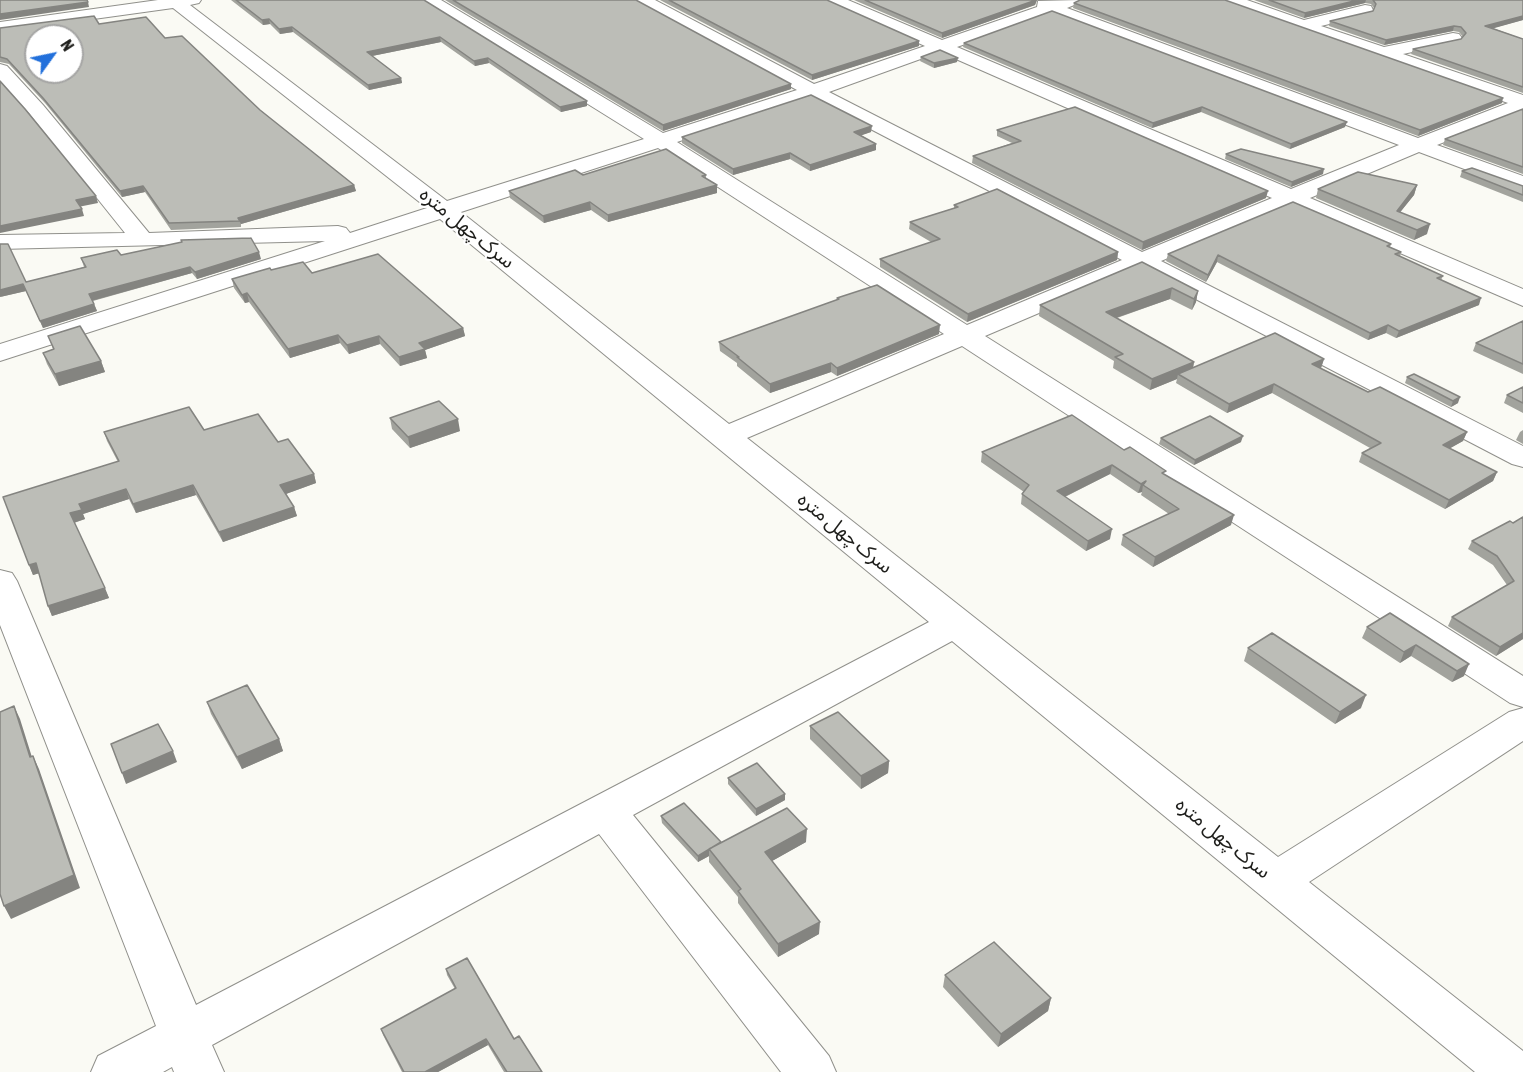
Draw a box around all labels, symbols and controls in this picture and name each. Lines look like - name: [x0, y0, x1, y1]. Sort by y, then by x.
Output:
- north arrow: [24, 24, 84, 84]
- text: N: [57, 36, 78, 54]
- street label: سرک چهل متره: [415, 182, 519, 274]
- street label: سرک چهل متره: [793, 487, 897, 579]
- street label: سرک چهل متره: [1171, 792, 1275, 884]

